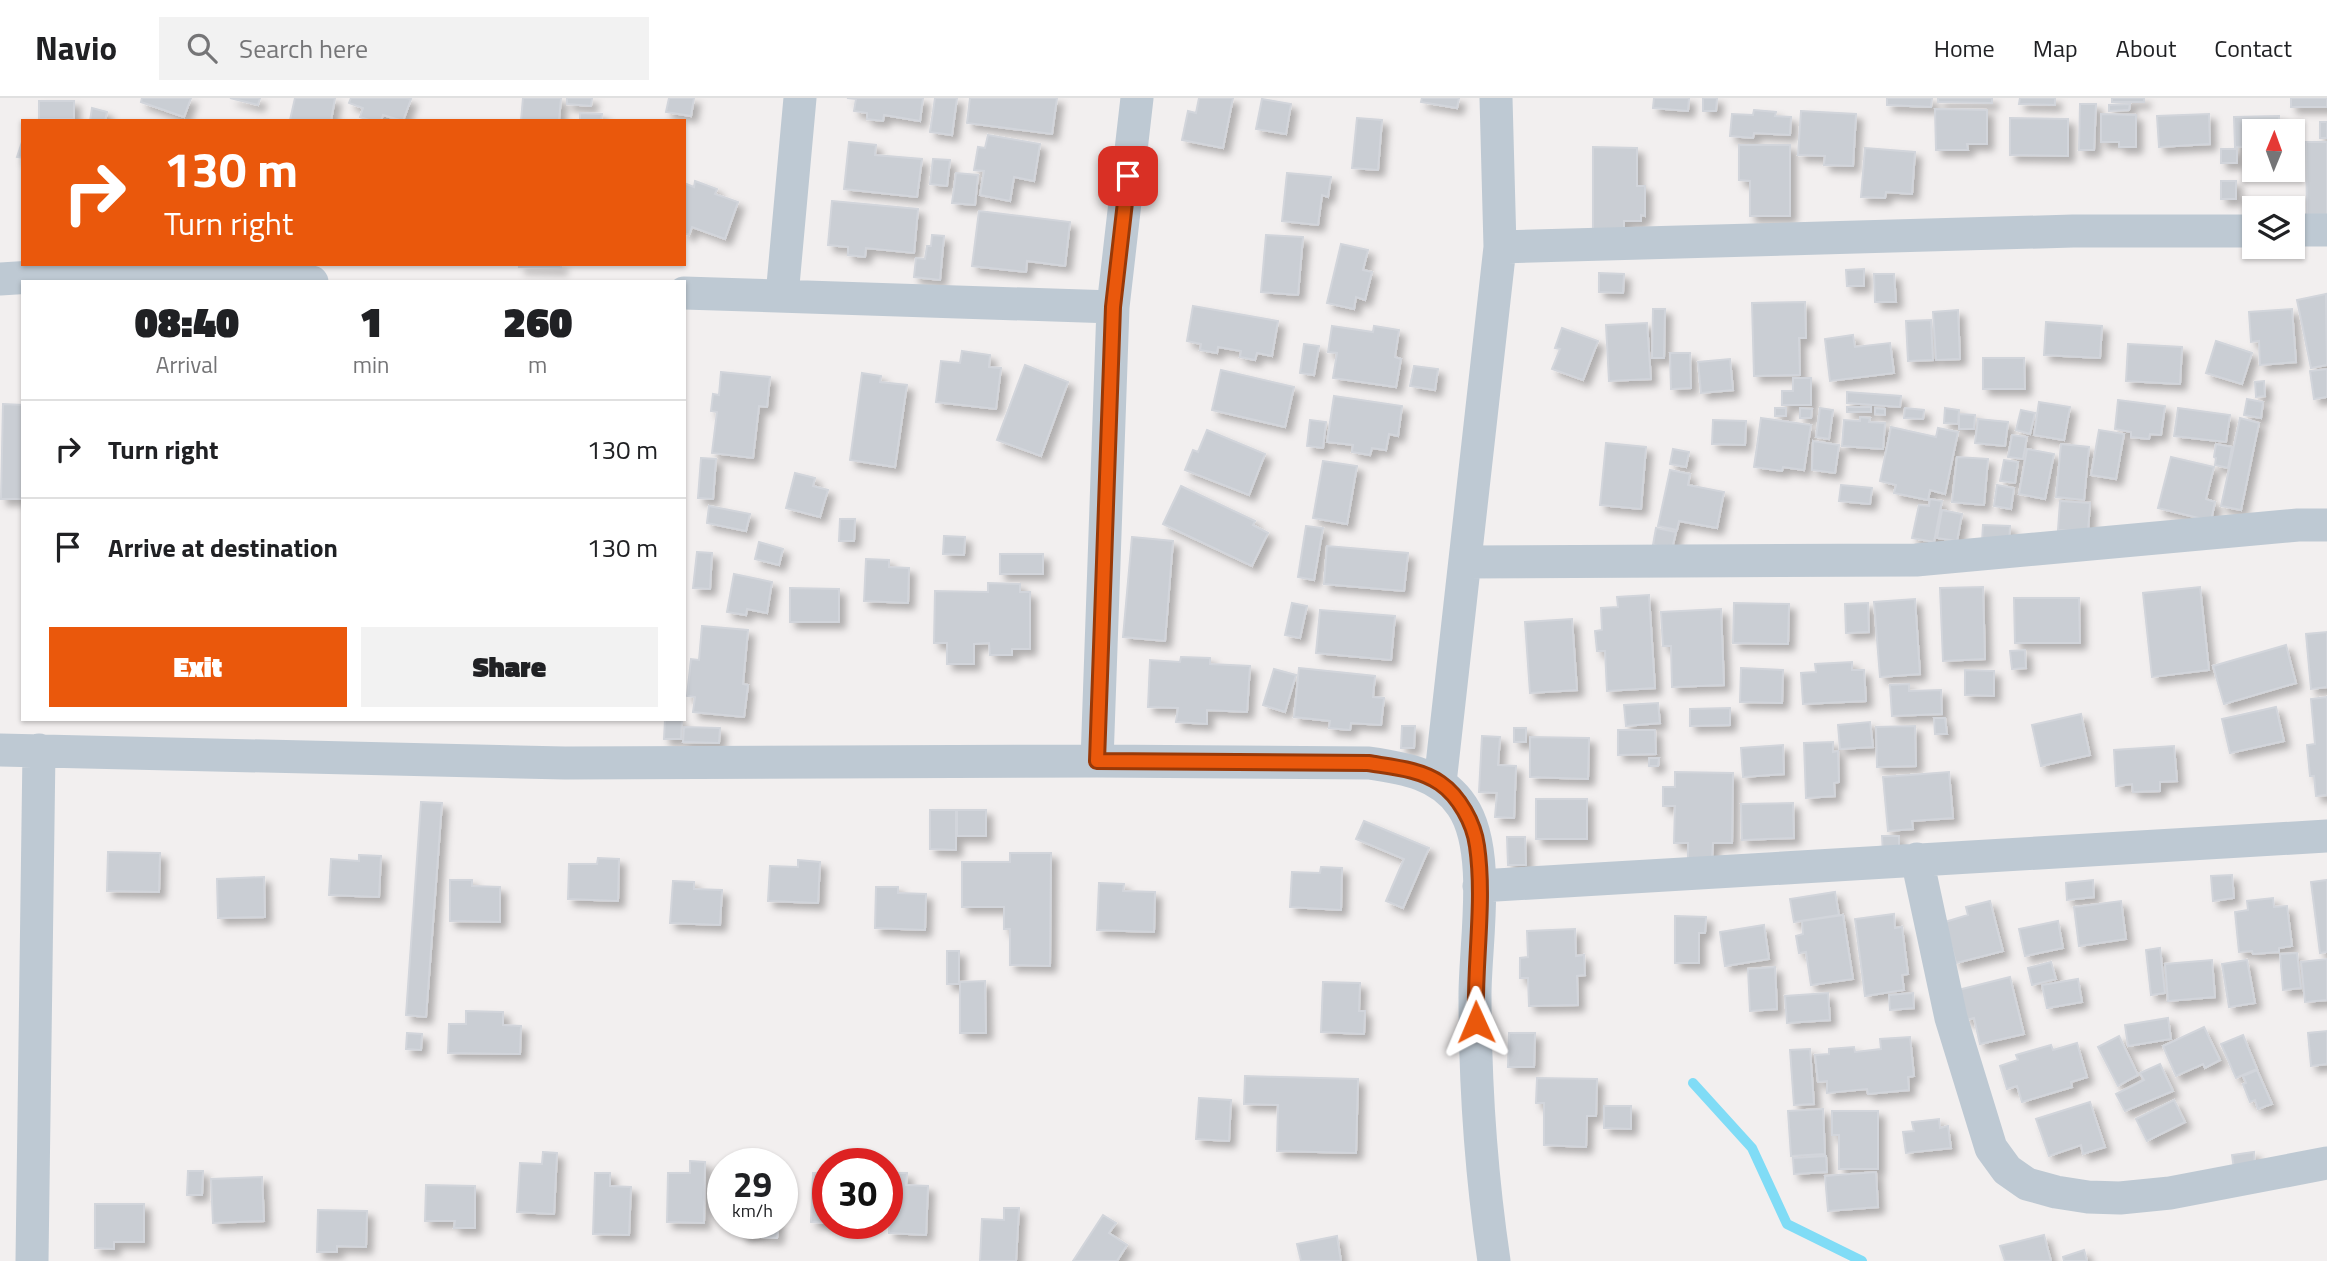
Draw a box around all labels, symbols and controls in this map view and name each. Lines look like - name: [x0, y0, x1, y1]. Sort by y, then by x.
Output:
- search box: [159, 17, 649, 80]
- text: Navio: [35, 23, 117, 73]
- icon: search: [183, 29, 221, 67]
- text: Search here: [239, 29, 368, 68]
- text: Home: [1934, 30, 1995, 66]
- text: Map: [2033, 30, 2078, 66]
- text: About: [2116, 30, 2176, 66]
- text: Contact: [2214, 30, 2292, 66]
- north arrow: [2242, 119, 2305, 182]
- map controls: [2242, 119, 2305, 259]
- text: 130 m: [164, 131, 298, 206]
- pin: [1098, 146, 1158, 206]
- icon: right: [49, 147, 140, 238]
- icon: arrive: [1109, 157, 1147, 195]
- button: layers: [2242, 196, 2305, 259]
- text: Turn right: [164, 199, 293, 247]
- text: 08:40: [135, 289, 239, 353]
- text: 1: [360, 289, 383, 353]
- text: 260: [503, 289, 572, 353]
- text: Arrival: [156, 347, 218, 382]
- text: min: [353, 347, 389, 382]
- text: m: [528, 347, 547, 382]
- icon: right: [49, 430, 87, 468]
- text: Turn right: [108, 430, 219, 469]
- text: 130 m: [587, 430, 658, 469]
- icon: arrive: [49, 528, 87, 566]
- text: Arrive at destination: [108, 528, 338, 567]
- text: 130 m: [587, 528, 658, 567]
- button: Exit: [49, 627, 347, 707]
- button: Share: [361, 627, 658, 707]
- position arrow: [1439, 985, 1513, 1059]
- speed limit sign: 30: [812, 1148, 903, 1239]
- text: 29: [733, 1157, 772, 1211]
- text: km/h: [732, 1197, 773, 1224]

